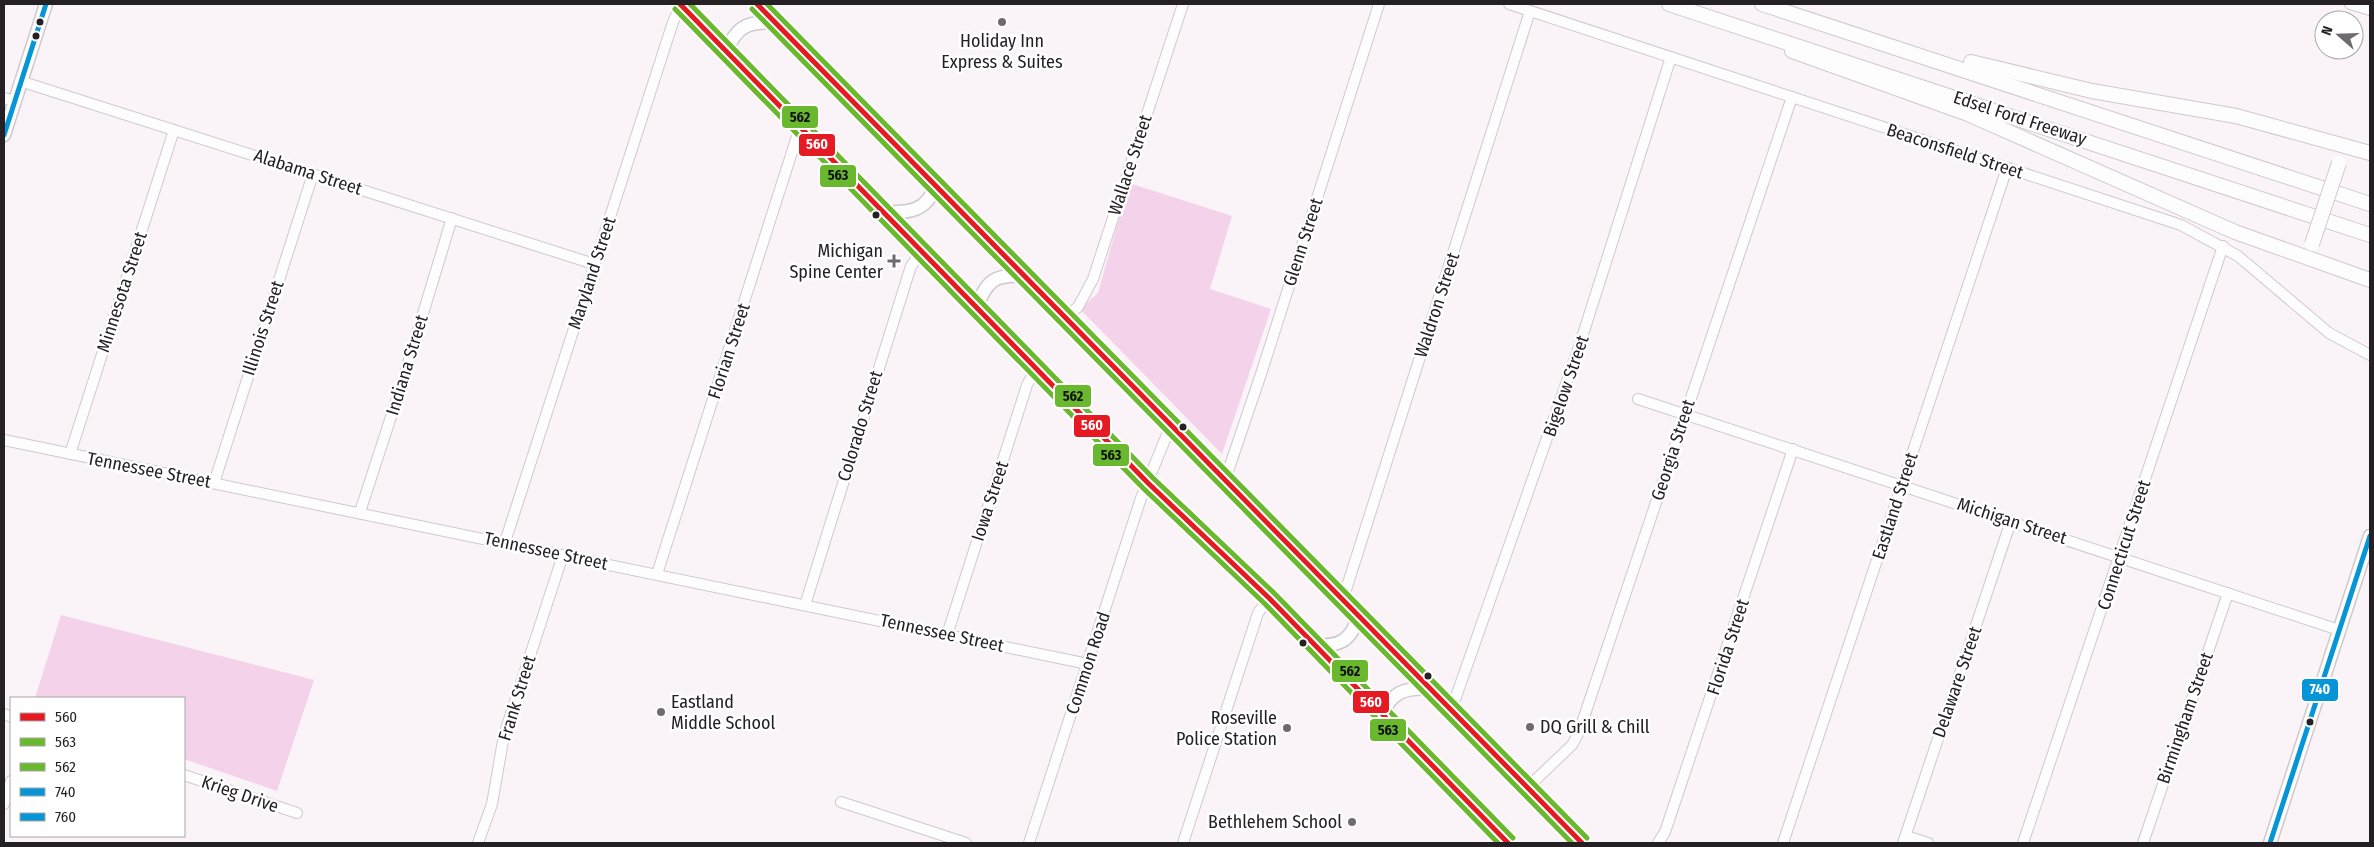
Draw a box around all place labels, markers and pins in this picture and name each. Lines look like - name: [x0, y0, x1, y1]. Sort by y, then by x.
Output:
- marker: Holiday Inn Express & Suites: [996, 16, 1008, 28]
- unlabelled marker: [35, 17, 45, 27]
- place label: Holiday Inn Express & Suites: [941, 30, 1063, 73]
- unlabelled marker: [31, 31, 41, 41]
- unlabelled marker: [871, 210, 881, 220]
- place label: Michigan Spine Center: [789, 240, 884, 283]
- marker: Michigan Spine Center: [887, 254, 901, 268]
- unlabelled marker: [1178, 422, 1188, 432]
- unlabelled marker: [1298, 638, 1308, 648]
- unlabelled marker: [1423, 671, 1433, 681]
- place label: Eastland Middle School: [671, 691, 775, 734]
- marker: Eastland Middle School: [655, 706, 667, 718]
- place label: Roseville Police Station: [1176, 707, 1277, 750]
- place label: DQ Grill & Chill: [1540, 716, 1650, 738]
- unlabelled marker: [2305, 717, 2315, 727]
- marker: DQ Grill & Chill: [1524, 721, 1536, 733]
- marker: Roseville Police Station: [1281, 722, 1293, 734]
- place label: Bethlehem School: [1208, 811, 1342, 833]
- marker: Bethlehem School: [1346, 816, 1358, 828]

